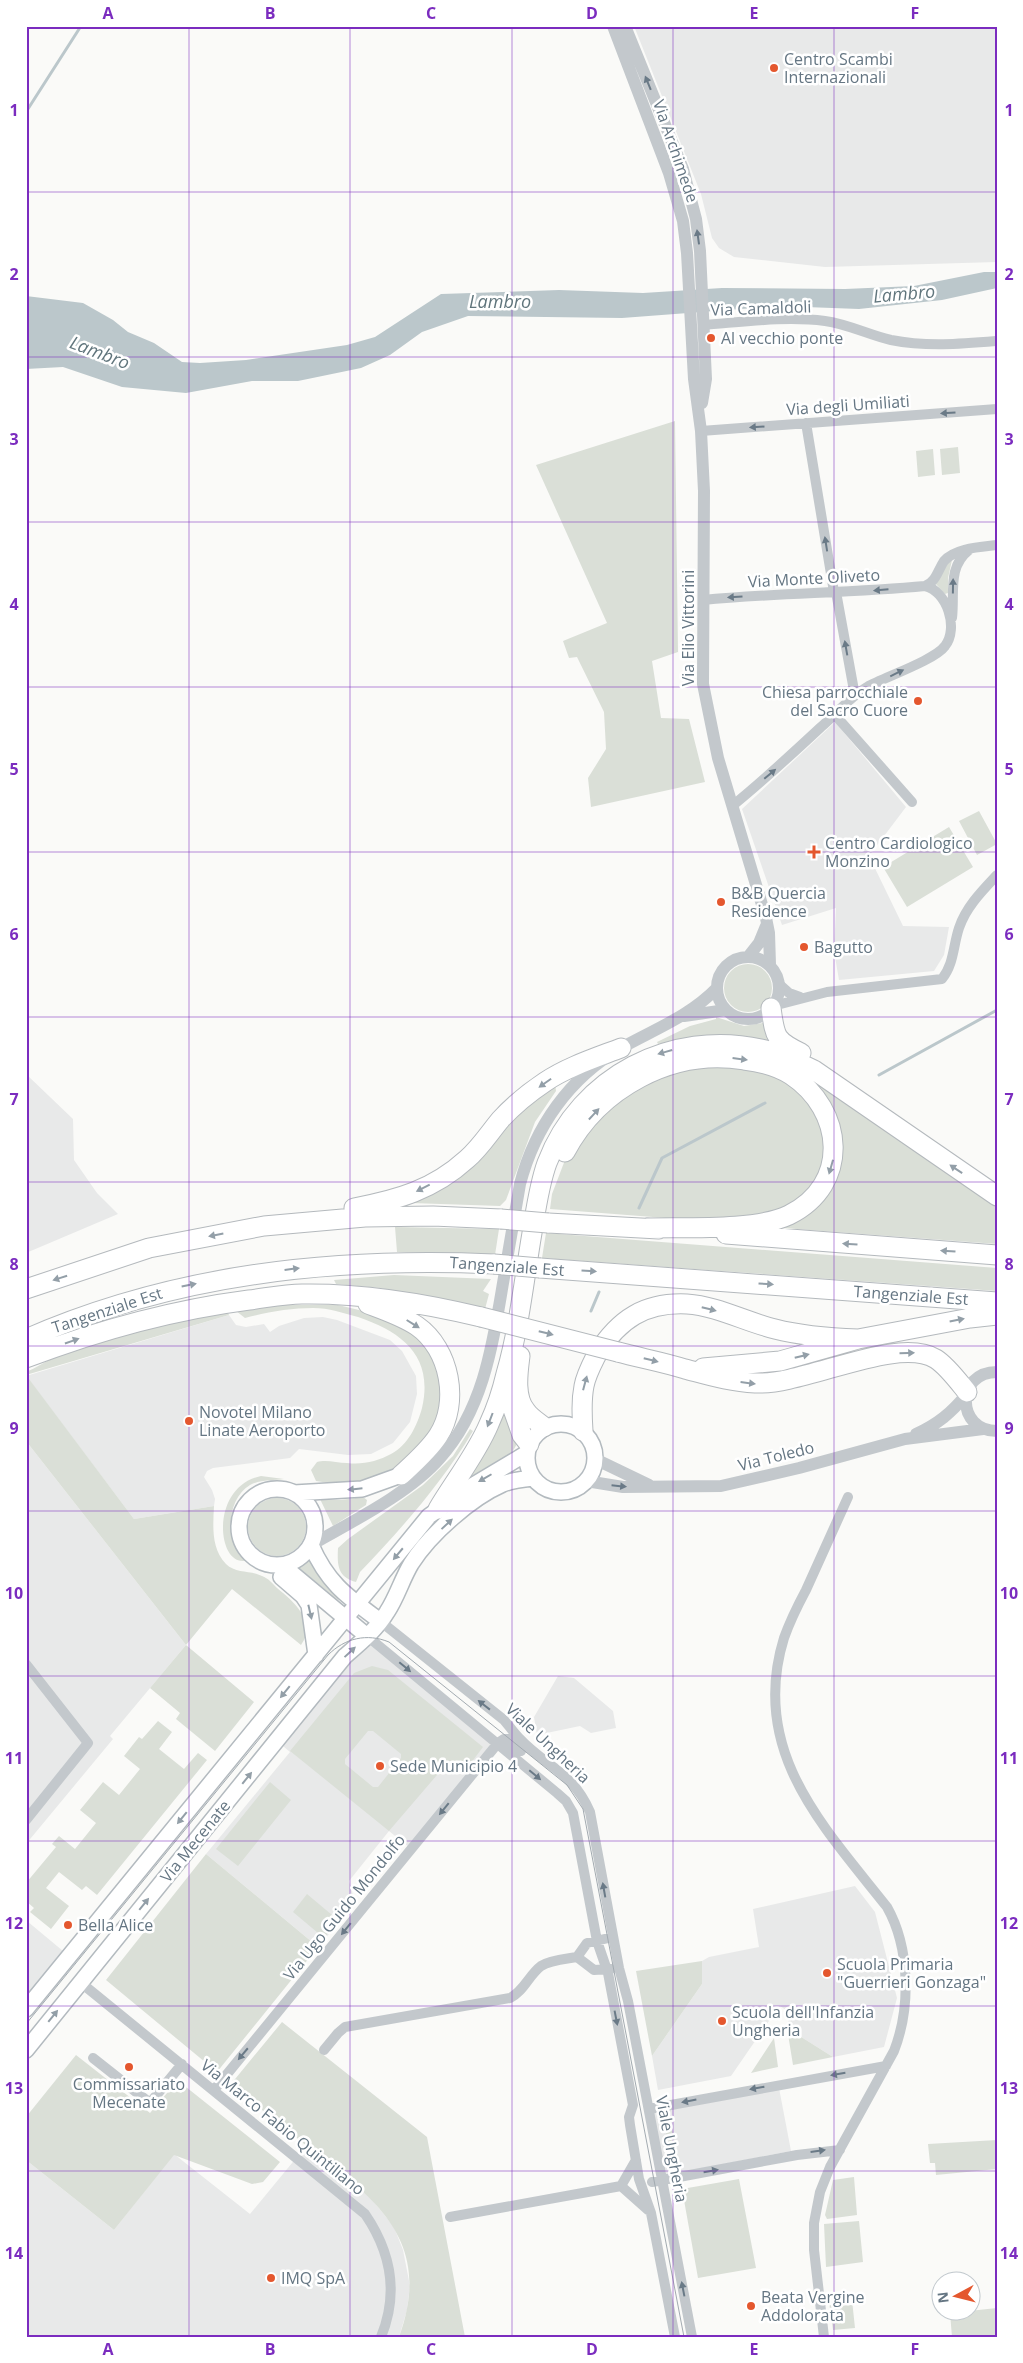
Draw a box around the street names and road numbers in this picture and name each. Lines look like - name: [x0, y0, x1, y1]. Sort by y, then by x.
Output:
- street label: Via Archimede: [648, 97, 704, 205]
- street label: Via Camaldoli: [710, 295, 812, 321]
- street label: Via degli Umiliati: [786, 390, 910, 420]
- street label: Via Monte Oliveto: [747, 564, 881, 592]
- street label: Via Elio Vittorini: [677, 570, 699, 686]
- street label: Tangenziale Est: [449, 1251, 565, 1281]
- street label: Tangenziale Est: [853, 1280, 969, 1310]
- street label: Tangenziale Est: [49, 1282, 165, 1338]
- street label: Via Toledo: [736, 1436, 816, 1476]
- street label: Viale Ungheria: [501, 1698, 595, 1788]
- street label: Via Mecenate: [155, 1795, 235, 1887]
- street label: Via Ugo Guido Mondolfo: [278, 1829, 410, 1985]
- street label: Via Marco Fabio Quintiliano: [196, 2054, 370, 2200]
- street label: Viale Ungheria: [651, 2094, 693, 2204]

